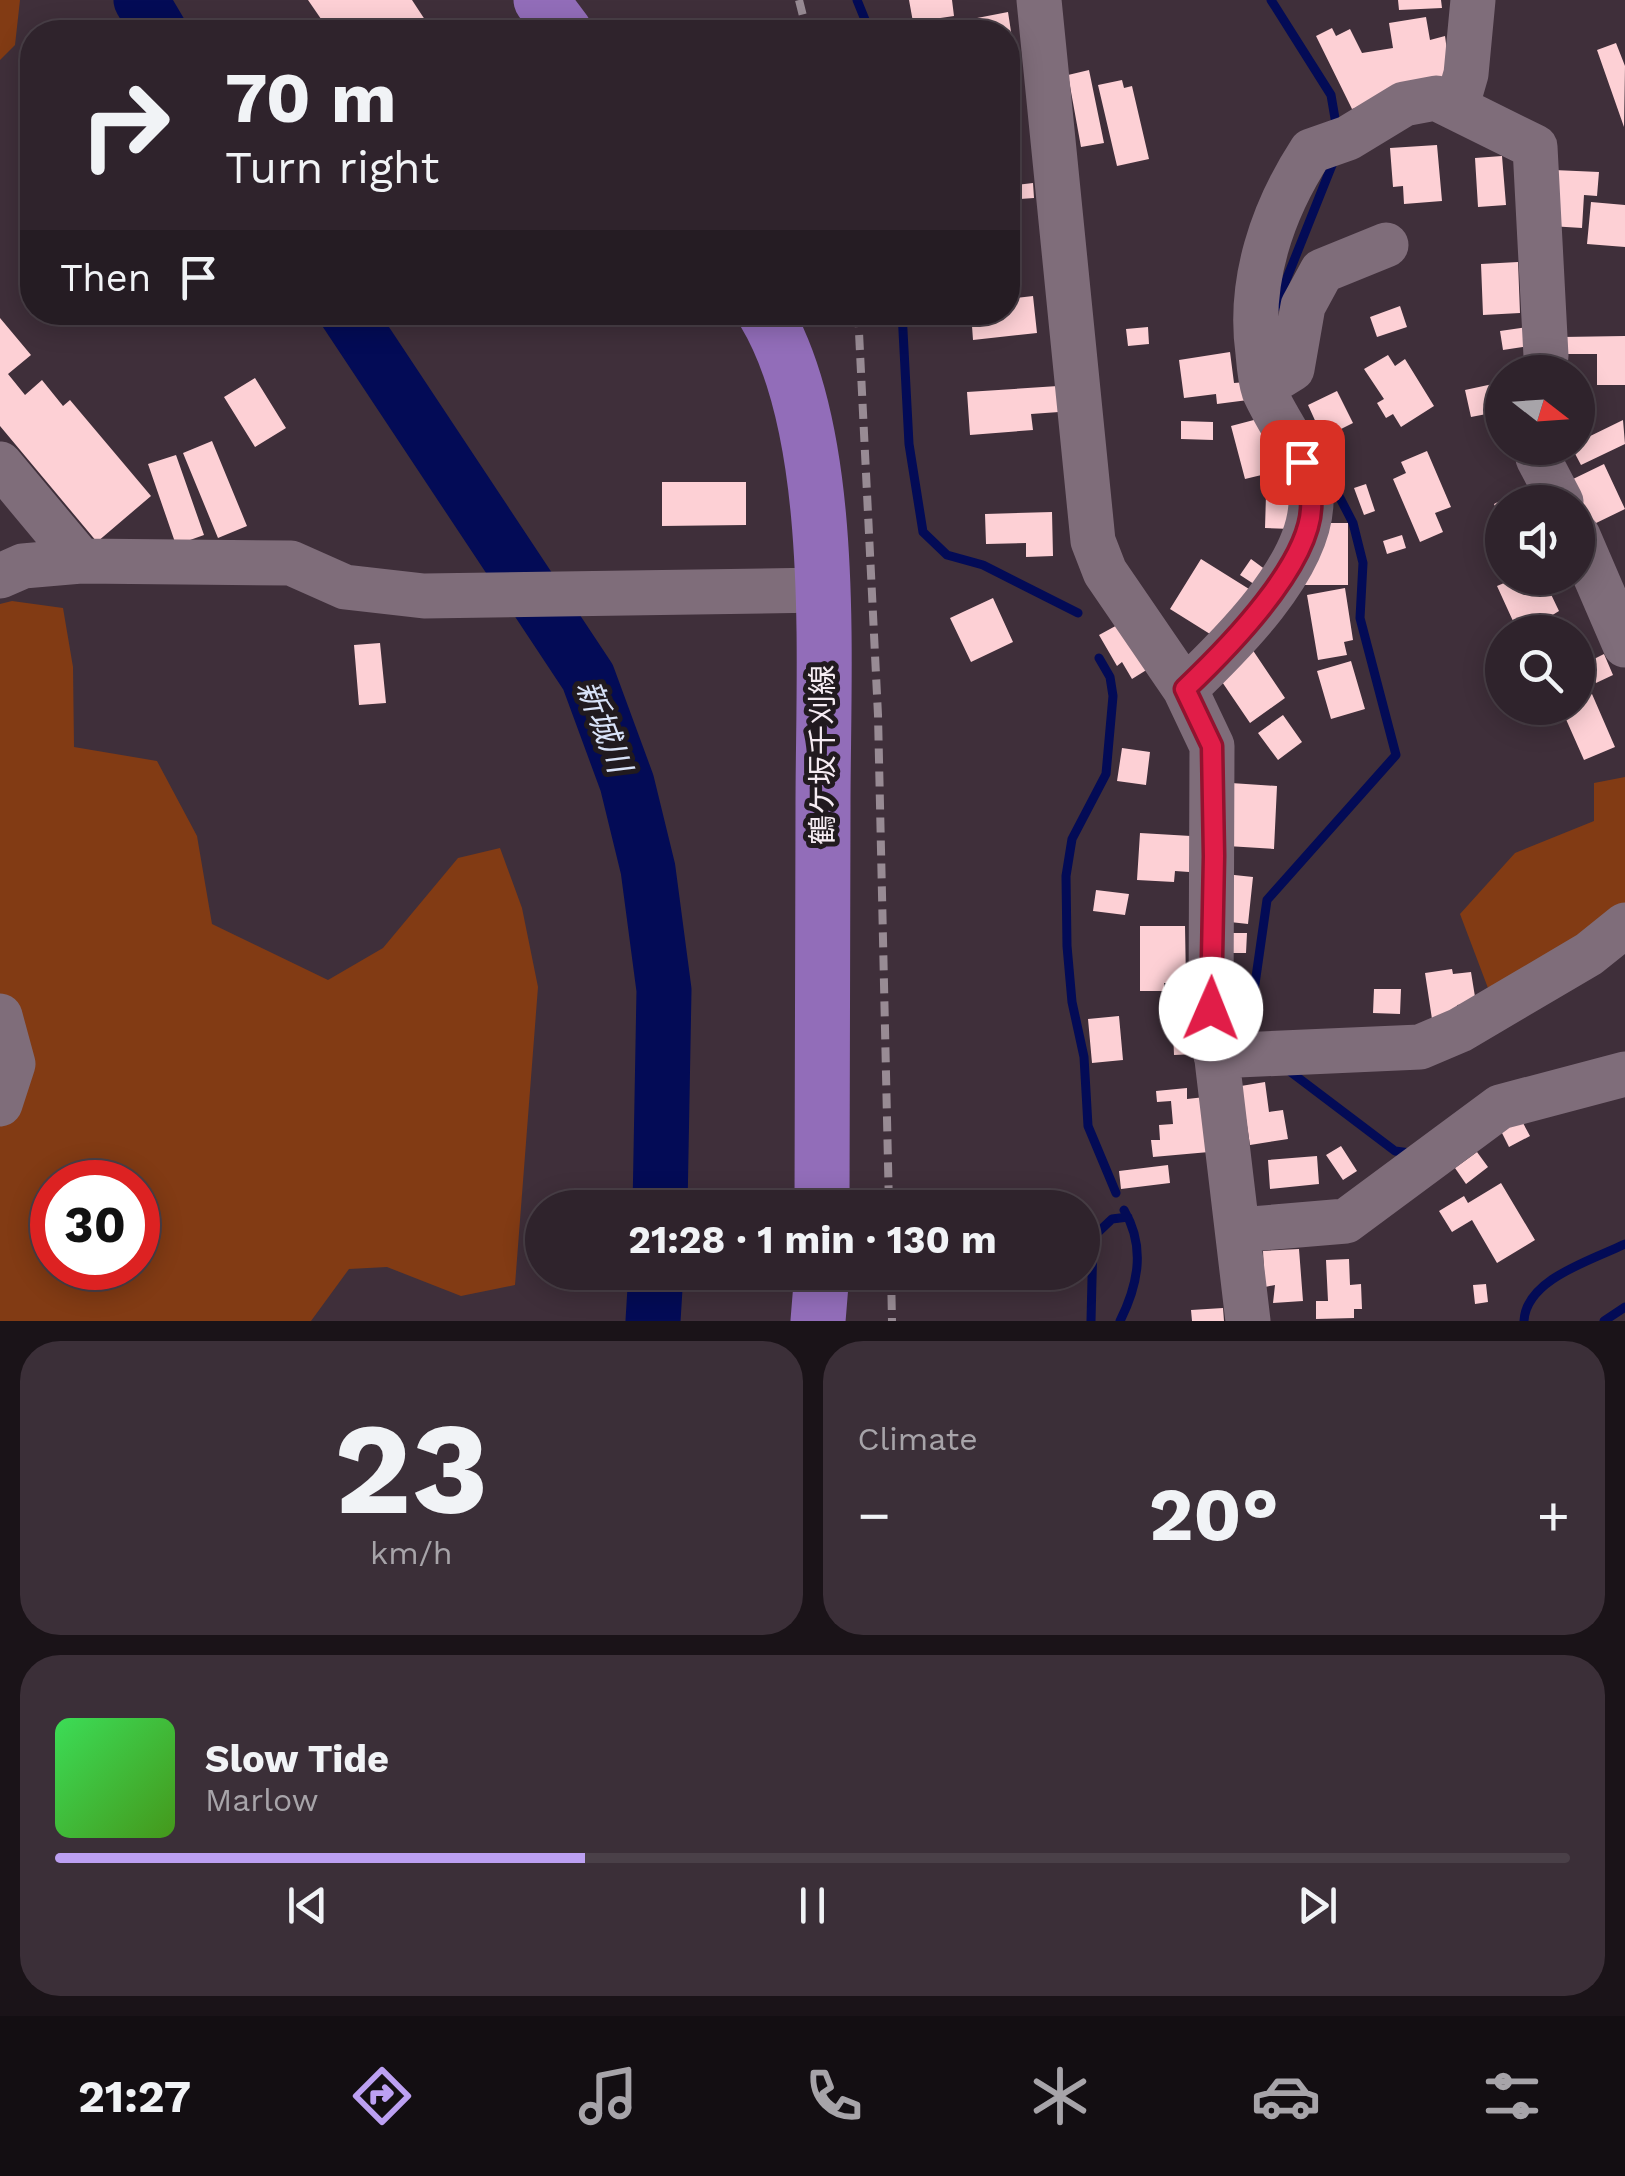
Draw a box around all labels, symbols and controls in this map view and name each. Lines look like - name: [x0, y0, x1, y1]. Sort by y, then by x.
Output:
- text: 70 m: [225, 57, 397, 139]
- icon: right: [60, 60, 190, 190]
- text: Turn right: [225, 141, 439, 194]
- icon: arrive: [171, 250, 226, 305]
- text: Then: [60, 256, 151, 300]
- north arrow: [1485, 355, 1595, 465]
- map controls: [1485, 355, 1595, 725]
- pin: [1260, 420, 1345, 505]
- icon: arrive: [1275, 435, 1330, 490]
- button: sound: [1485, 485, 1595, 595]
- button: search: [1485, 615, 1595, 725]
- street label: 鶴ケ坂千刈線: [805, 665, 840, 845]
- water label: 新城川: [569, 674, 640, 780]
- position arrow: [1159, 957, 1263, 1061]
- speed limit sign: 30: [30, 1160, 160, 1290]
- text: 21:28 · 1 min · 130 m: [628, 1218, 997, 1262]
- text: 23: [334, 1392, 489, 1545]
- text: Climate: [858, 1420, 978, 1458]
- text: 20°: [1149, 1470, 1279, 1558]
- text: −: [858, 1483, 891, 1547]
- text: +: [1537, 1483, 1570, 1547]
- text: km/h: [370, 1534, 452, 1572]
- text: Slow Tide: [205, 1737, 389, 1781]
- text: Marlow: [205, 1781, 319, 1819]
- icon: previous: [280, 1878, 335, 1933]
- icon: pause: [785, 1878, 840, 1933]
- icon: next: [1290, 1878, 1345, 1933]
- icon: directions: [347, 2061, 417, 2131]
- icon: music: [573, 2061, 643, 2131]
- icon: phone: [799, 2061, 869, 2131]
- icon: climate: [1025, 2061, 1095, 2131]
- icon: car: [1251, 2061, 1321, 2131]
- icon: filters: [1477, 2061, 1547, 2131]
- text: 21:27: [78, 2070, 191, 2123]

